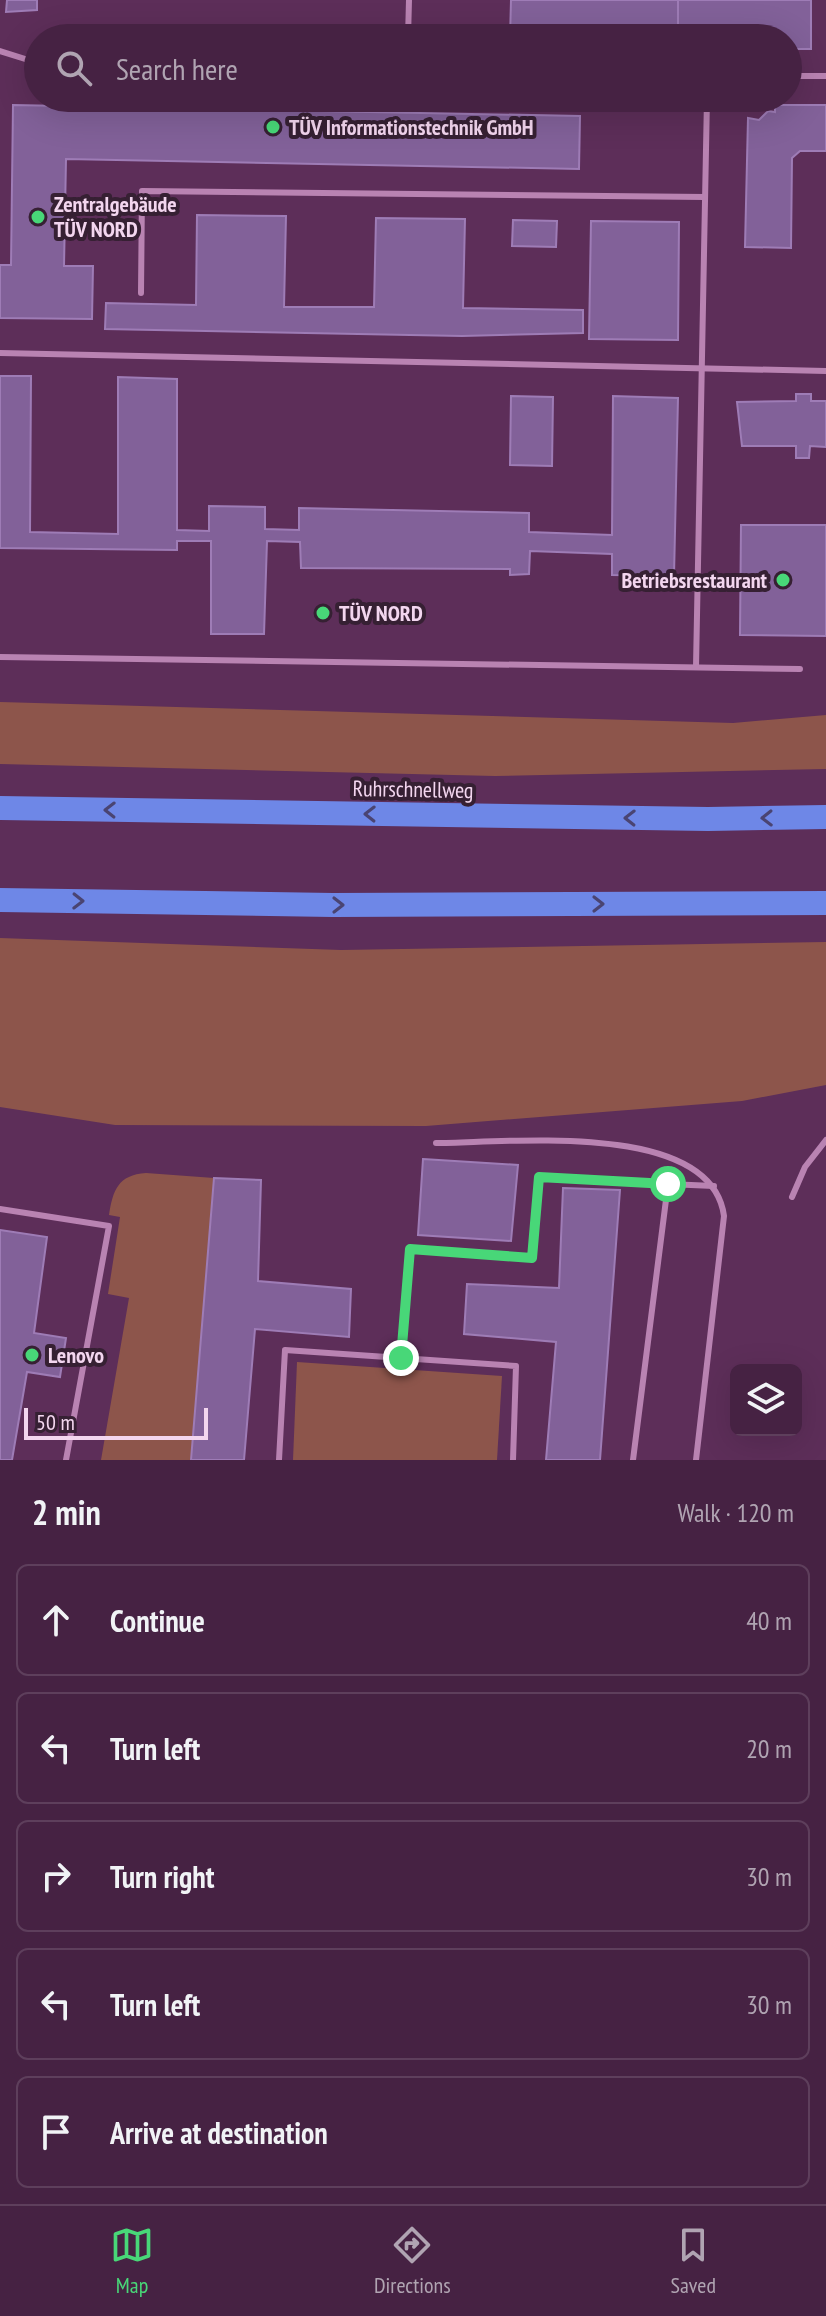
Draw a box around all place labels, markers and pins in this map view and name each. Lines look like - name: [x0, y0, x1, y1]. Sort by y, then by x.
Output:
- place label: TÜV Informationstechnik GmbH: [289, 113, 534, 141]
- marker: TÜV Informationstechnik GmbH: [264, 118, 282, 136]
- place label: Zentralgebäude TÜV NORD: [54, 190, 177, 243]
- marker: Zentralgebäude TÜV NORD: [29, 208, 47, 226]
- place label: Betriebsrestaurant: [621, 566, 768, 594]
- marker: Betriebsrestaurant: [774, 571, 792, 589]
- place label: TÜV NORD: [339, 599, 423, 627]
- marker: TÜV NORD: [314, 604, 332, 622]
- place label: Lenovo: [48, 1341, 104, 1369]
- marker: Lenovo: [23, 1346, 41, 1364]

